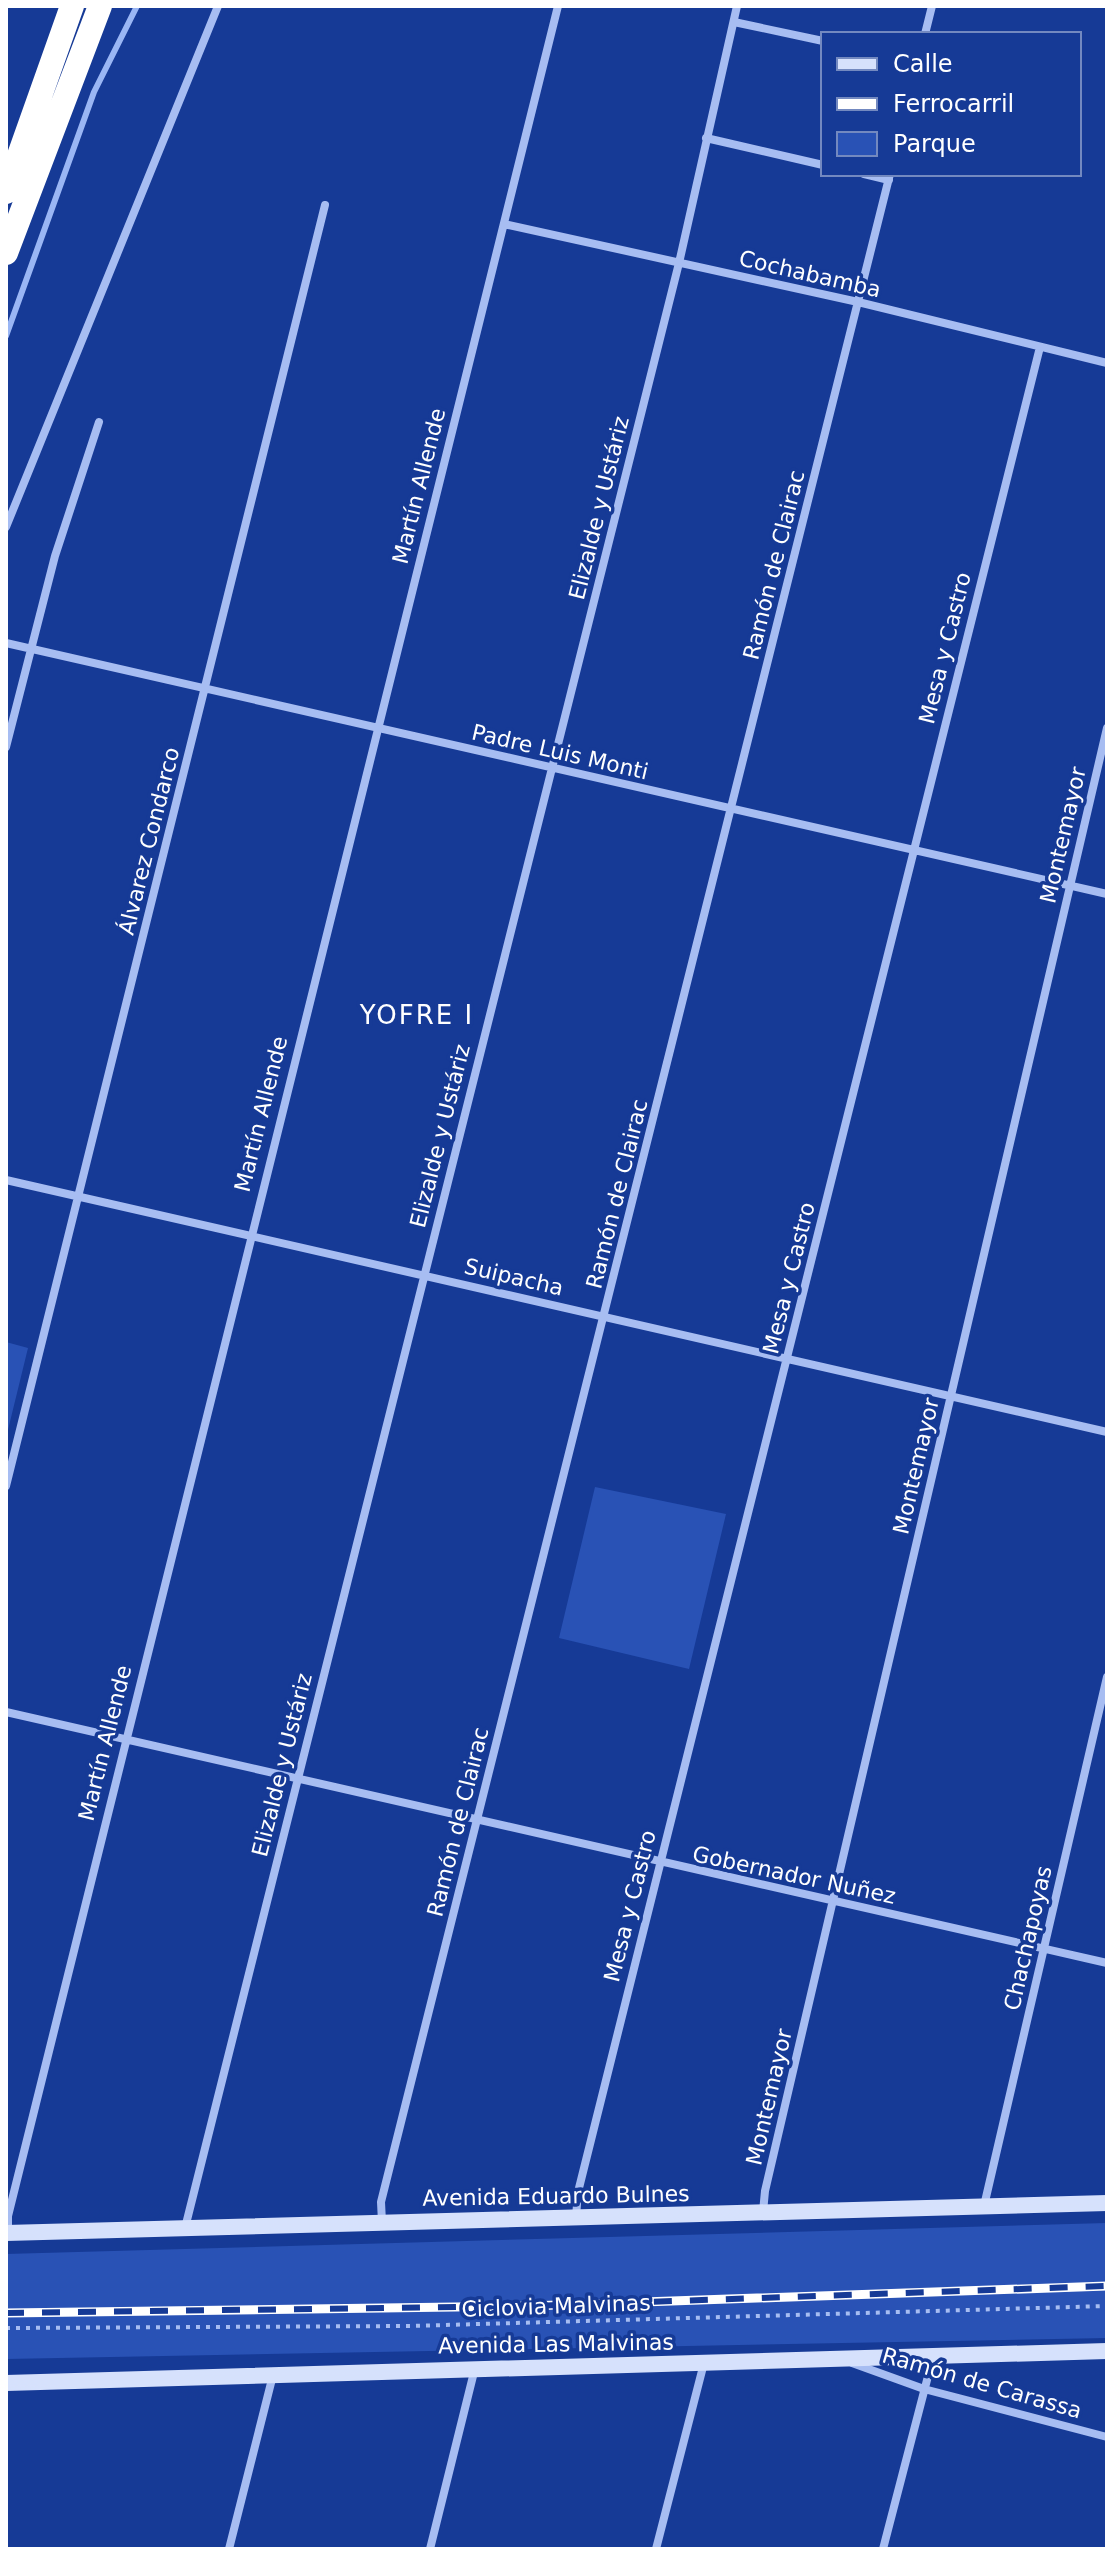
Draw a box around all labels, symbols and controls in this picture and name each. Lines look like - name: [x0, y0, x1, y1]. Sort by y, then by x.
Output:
- legend: [821, 32, 1081, 176]
- text: Calle: [893, 50, 953, 78]
- text: Ferrocarril: [893, 90, 1014, 118]
- text: Parque: [893, 130, 976, 158]
- street label: Cochabamba: [737, 246, 883, 302]
- street label: Martín Allende: [388, 406, 450, 566]
- street label: Elizalde y Ustáriz: [564, 414, 634, 602]
- street label: Ramón de Clairac: [738, 468, 810, 662]
- street label: Mesa y Castro: [914, 570, 976, 726]
- street label: Padre Luis Monti: [469, 720, 651, 784]
- street label: Álvarez Condarco: [114, 745, 184, 937]
- street label: Montemayor: [1035, 764, 1091, 906]
- district label: YOFRE I: [359, 1000, 474, 1030]
- street label: Martín Allende: [230, 1034, 292, 1194]
- street label: Elizalde y Ustáriz: [405, 1042, 475, 1230]
- street label: Ramón de Clairac: [581, 1097, 653, 1291]
- street label: Mesa y Castro: [758, 1200, 820, 1356]
- street label: Suipacha: [462, 1253, 566, 1301]
- street label: Montemayor: [888, 1395, 944, 1537]
- street label: Martín Allende: [74, 1663, 136, 1823]
- street label: Elizalde y Ustáriz: [247, 1671, 317, 1859]
- street label: Ramón de Clairac: [422, 1725, 494, 1919]
- street label: Mesa y Castro: [599, 1828, 661, 1984]
- street label: Gobernador Nuñez: [690, 1841, 898, 1909]
- street label: Chachapoyas: [999, 1863, 1057, 2013]
- street label: Montemayor: [741, 2026, 797, 2168]
- street label: Avenida Eduardo Bulnes: [422, 2181, 690, 2211]
- street label: Ciclovia Malvinas: [461, 2290, 651, 2322]
- street label: Avenida Las Malvinas: [438, 2329, 674, 2359]
- street label: Ramón de Carassa: [879, 2343, 1085, 2423]

